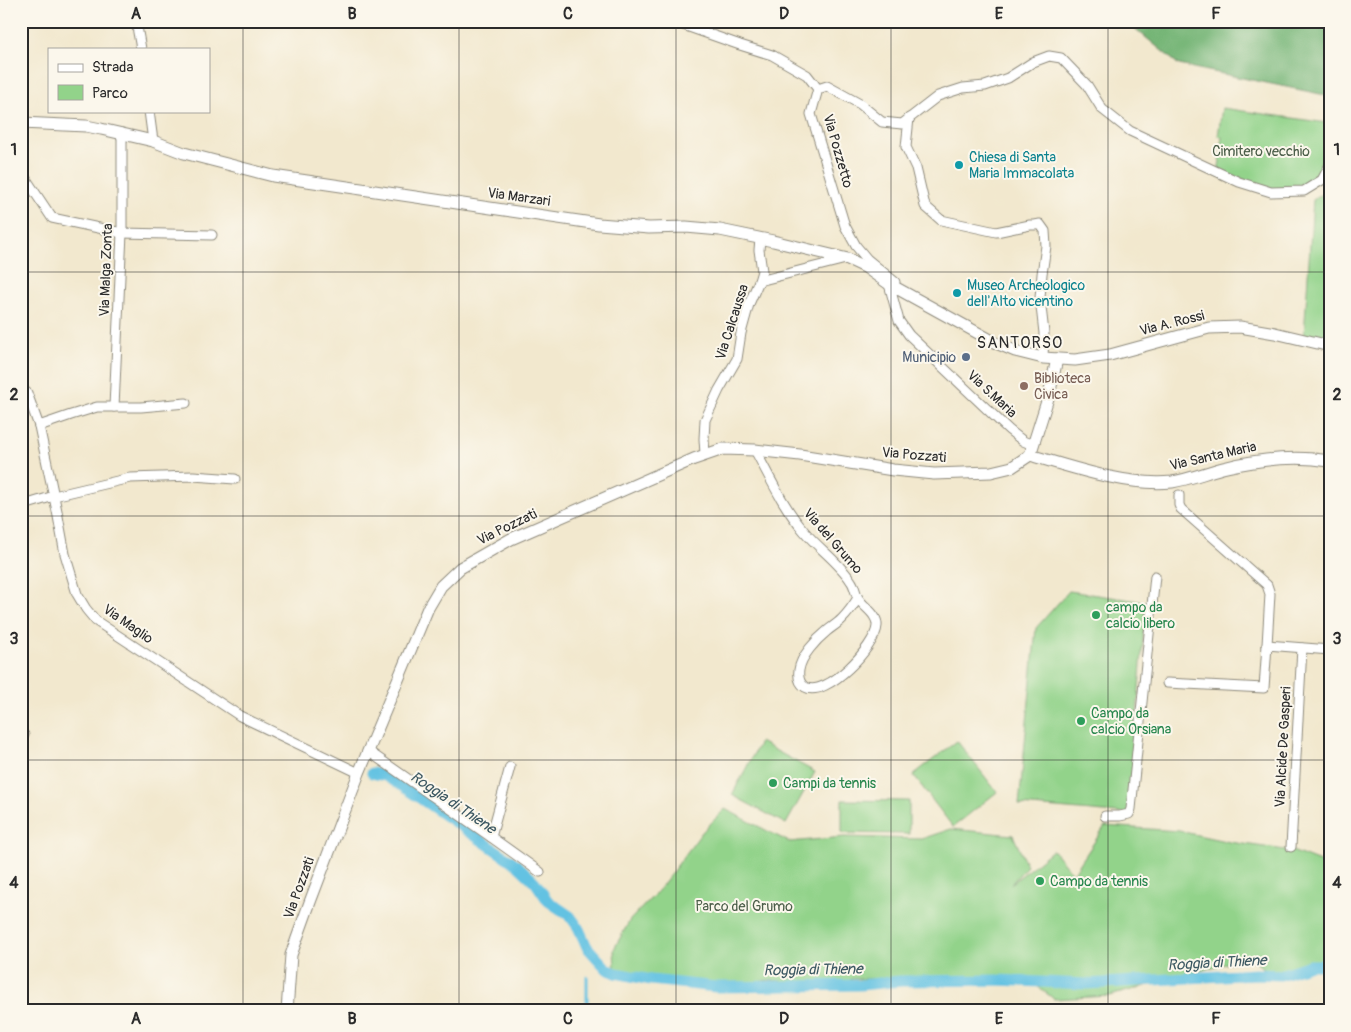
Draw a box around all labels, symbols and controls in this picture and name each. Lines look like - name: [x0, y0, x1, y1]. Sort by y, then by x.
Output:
- text: A: [131, 4, 142, 24]
- text: B: [347, 4, 357, 24]
- text: C: [563, 4, 573, 24]
- text: D: [779, 4, 789, 24]
- text: E: [995, 4, 1004, 24]
- text: F: [1211, 4, 1221, 24]
- legend: [48, 48, 210, 112]
- text: Strada: [92, 58, 133, 77]
- text: Parco: [92, 84, 128, 103]
- street label: Via Pozzetto: [819, 112, 857, 190]
- text: 1: [11, 140, 17, 160]
- text: 1: [1334, 140, 1340, 160]
- park label: Cimitero vecchio: [1212, 143, 1310, 160]
- place label: Chiesa di Santa Maria Immacolata: [969, 149, 1074, 182]
- marker: Chiesa di Santa Maria Immacolata: [953, 159, 965, 171]
- street label: Via Marzari: [486, 184, 552, 210]
- street label: Via Malga Zonta: [96, 223, 116, 317]
- place label: Museo Archeologico dell'Alto vicentino: [967, 277, 1086, 310]
- street label: Via Calcaussa: [712, 282, 752, 362]
- marker: Museo Archeologico dell'Alto vicentino: [951, 287, 963, 299]
- street label: Via A. Rossi: [1138, 307, 1207, 339]
- district label: SANTORSO: [977, 333, 1063, 353]
- place label: Municipio: [902, 349, 956, 366]
- marker: Municipio: [960, 351, 972, 363]
- street label: Via S.Maria: [964, 367, 1020, 421]
- place label: Biblioteca Civica: [1034, 370, 1091, 403]
- marker: Biblioteca Civica: [1018, 380, 1030, 392]
- text: 2: [10, 385, 19, 405]
- text: 2: [1333, 385, 1342, 405]
- street label: Via Santa Maria: [1168, 438, 1258, 474]
- street label: Via Pozzati: [881, 444, 947, 466]
- street label: Via Pozzati: [474, 505, 540, 549]
- street label: Via del Grumo: [800, 505, 866, 578]
- place label: campo da calcio libero: [1106, 599, 1175, 632]
- street label: Via Maglio: [100, 601, 157, 648]
- marker: campo da calcio libero: [1090, 609, 1102, 621]
- text: 3: [10, 629, 19, 649]
- text: 3: [1333, 629, 1342, 649]
- street label: Via Alcide De Gasperi: [1271, 686, 1295, 808]
- place label: Campo da calcio Orsiana: [1091, 705, 1171, 738]
- marker: Campo da calcio Orsiana: [1075, 715, 1087, 727]
- water label: Roggia di Thiene: [407, 767, 501, 839]
- place label: Campi da tennis: [783, 775, 877, 792]
- marker: Campi da tennis: [767, 777, 779, 789]
- street label: Via Pozzati: [280, 854, 318, 921]
- text: 4: [9, 873, 19, 893]
- place label: Campo da tennis: [1050, 873, 1149, 890]
- text: 4: [1332, 873, 1342, 893]
- marker: Campo da tennis: [1034, 875, 1046, 887]
- park label: Parco del Grumo: [695, 898, 793, 915]
- water label: Roggia di Thiene: [1167, 951, 1269, 975]
- water label: Roggia di Thiene: [763, 960, 864, 980]
- text: A: [131, 1009, 142, 1029]
- text: B: [347, 1009, 357, 1029]
- text: C: [563, 1009, 573, 1029]
- text: D: [779, 1009, 789, 1029]
- text: E: [995, 1009, 1004, 1029]
- text: F: [1211, 1009, 1221, 1029]

